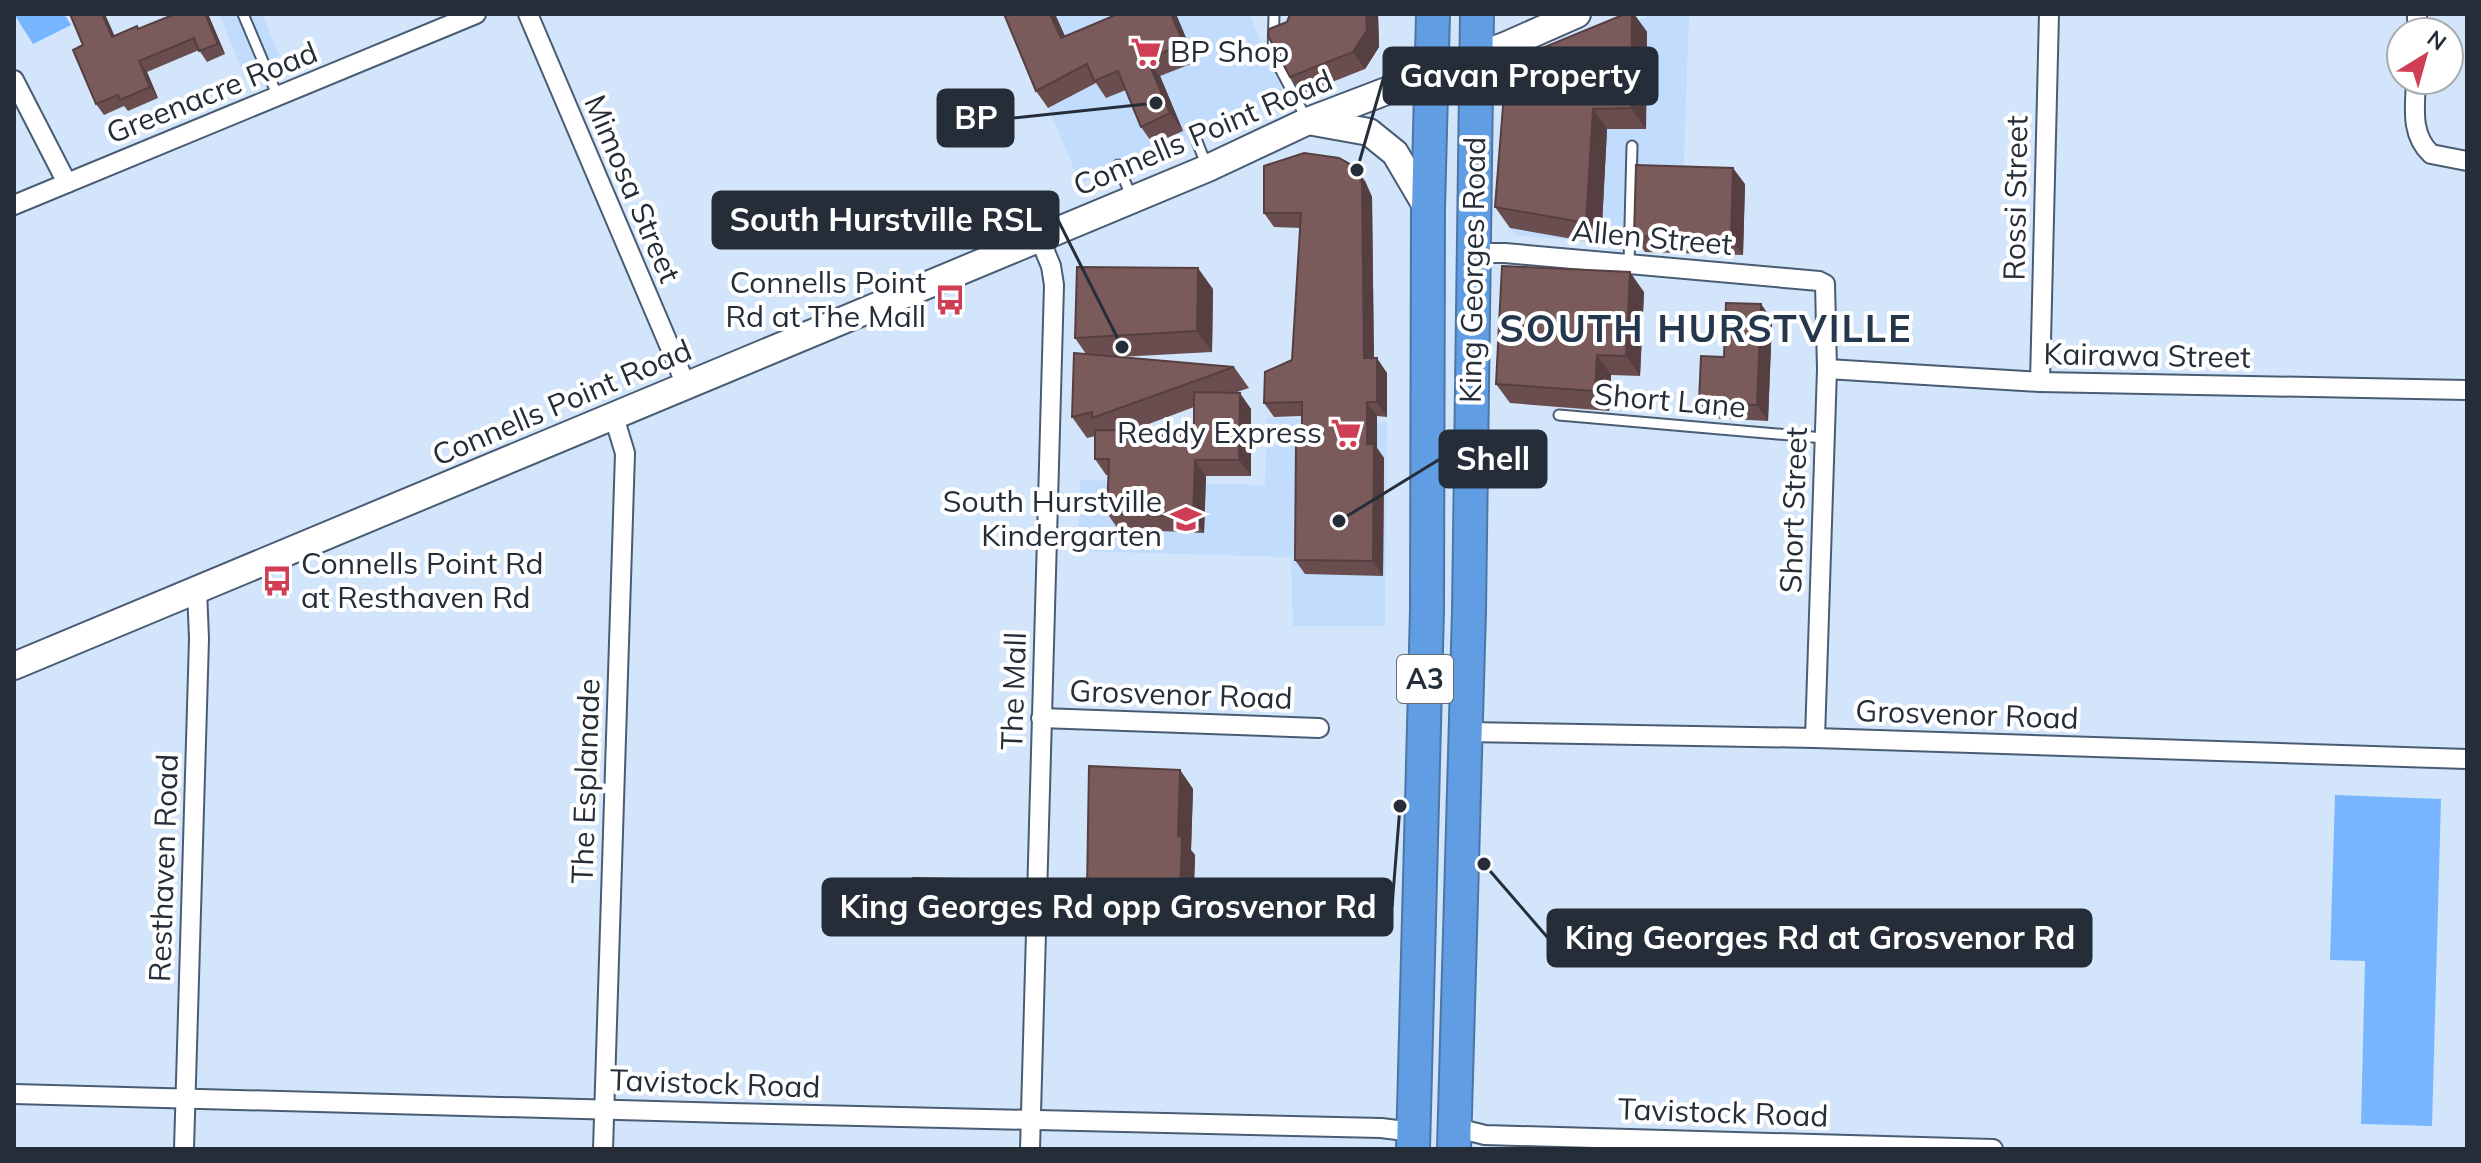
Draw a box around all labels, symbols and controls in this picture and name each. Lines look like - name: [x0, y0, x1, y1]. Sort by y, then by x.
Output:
- north arrow: [2385, 16, 2465, 96]
- text: N: [2422, 24, 2452, 56]
- street label: Greenacre Road: [101, 32, 323, 152]
- place label: BP Shop: [1170, 32, 1289, 70]
- supermarket icon: BP Shop: [1129, 35, 1163, 69]
- callout: Gavan Property: [1384, 48, 1657, 104]
- text: Gavan Property: [1399, 55, 1641, 95]
- street label: Connells Point Road: [1067, 60, 1338, 204]
- street label: Mimosa Street: [576, 89, 689, 288]
- callout: BP: [938, 90, 1013, 146]
- text: BP: [954, 97, 998, 137]
- street label: Rossi Street: [1995, 115, 2035, 281]
- street label: King Georges Road: [1451, 136, 1493, 403]
- callout: South Hurstville RSL: [713, 192, 1058, 248]
- text: South Hurstville RSL: [729, 199, 1043, 239]
- street label: Allen Street: [1570, 211, 1734, 263]
- place label: Connells Point Rd at The Mall: [726, 263, 926, 335]
- bus stop icon: Connells Point Rd at The Mall: [933, 283, 967, 317]
- district label: SOUTH HURSTVILLE: [1499, 304, 1913, 352]
- street label: Connells Point Road: [426, 330, 697, 474]
- street label: Kairawa Street: [2043, 334, 2251, 376]
- street label: Short Lane: [1593, 374, 1747, 426]
- place label: Reddy Express: [1117, 413, 1322, 451]
- supermarket icon: Reddy Express: [1329, 416, 1363, 450]
- street label: Short Street: [1771, 426, 1815, 594]
- callout: Shell: [1440, 431, 1546, 487]
- text: Shell: [1456, 438, 1530, 478]
- place label: South Hurstville Kindergarten: [943, 482, 1162, 554]
- school or university icon: South Hurstville Kindergarten: [1169, 502, 1203, 536]
- place label: Connells Point Rd at Resthaven Rd: [301, 544, 544, 616]
- bus stop icon: Connells Point Rd at Resthaven Rd: [260, 564, 294, 598]
- street label: The Mall: [992, 631, 1034, 751]
- road number: A3: [1397, 655, 1453, 703]
- street label: Grosvenor Road: [1069, 671, 1293, 717]
- street label: The Esplanade: [562, 678, 608, 884]
- street label: Grosvenor Road: [1855, 691, 2079, 737]
- street label: Resthaven Road: [140, 753, 186, 983]
- callout: King Georges Rd opp Grosvenor Rd: [823, 879, 1392, 935]
- text: King Georges Rd opp Grosvenor Rd: [839, 886, 1377, 926]
- callout: King Georges Rd at Grosvenor Rd: [1548, 910, 2091, 966]
- text: King Georges Rd at Grosvenor Rd: [1565, 917, 2075, 957]
- street label: Tavistock Road: [609, 1060, 821, 1106]
- street label: Tavistock Road: [1617, 1089, 1829, 1135]

